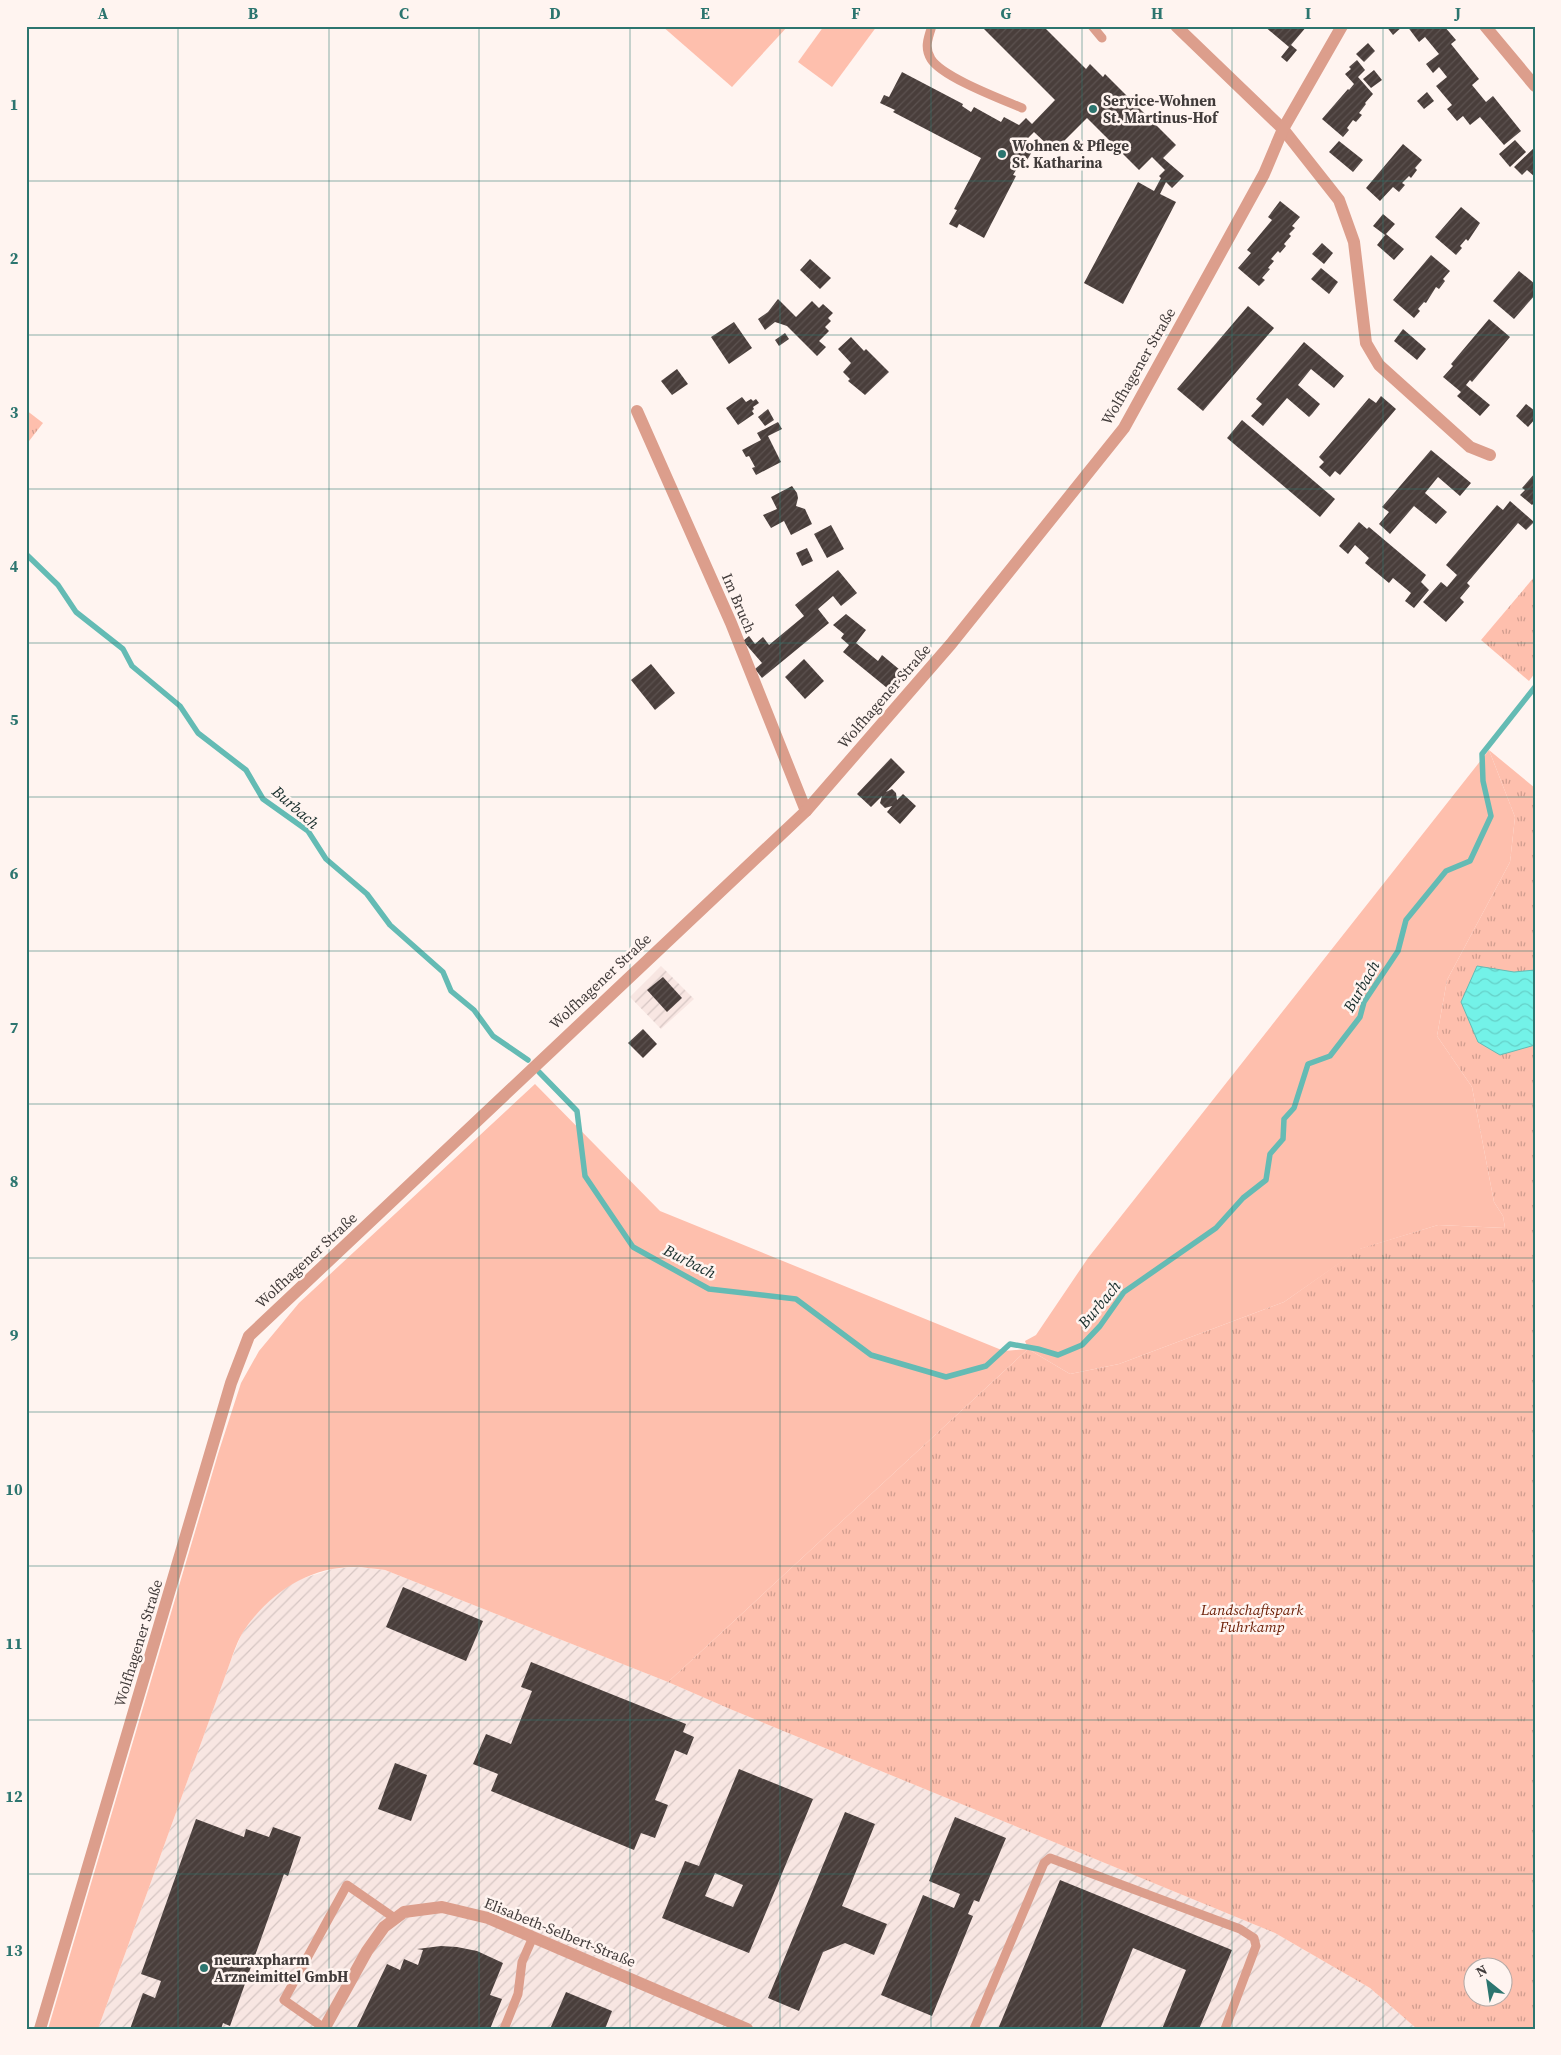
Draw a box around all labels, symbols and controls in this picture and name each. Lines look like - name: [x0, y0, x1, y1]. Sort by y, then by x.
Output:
- text: A: [98, 2, 109, 24]
- text: B: [248, 2, 259, 24]
- text: C: [399, 2, 409, 24]
- text: D: [549, 2, 561, 24]
- text: E: [700, 2, 710, 24]
- text: F: [851, 2, 861, 24]
- text: G: [1001, 2, 1012, 24]
- text: H: [1151, 2, 1163, 24]
- text: I: [1305, 2, 1311, 24]
- text: J: [1454, 2, 1461, 24]
- place label: Service-Wohnen St. Martinus-Hof: [1103, 90, 1219, 128]
- text: 1: [10, 93, 18, 115]
- marker: Service-Wohnen St. Martinus-Hof: [1087, 103, 1099, 115]
- place label: Wohnen & Pflege St. Katharina: [1012, 135, 1129, 173]
- marker: Wohnen & Pflege St. Katharina: [996, 148, 1008, 160]
- text: 2: [10, 247, 19, 269]
- street label: Wolfhagener Straße: [1096, 303, 1180, 428]
- text: 3: [10, 401, 19, 423]
- text: 4: [10, 555, 19, 577]
- street label: Im Bruch: [717, 570, 761, 636]
- street label: Wolfhagener Straße: [833, 639, 936, 753]
- text: 5: [10, 708, 19, 730]
- water label: Burbach: [267, 780, 325, 834]
- text: 6: [10, 862, 19, 884]
- street label: Wolfhagener Straße: [545, 928, 656, 1034]
- water label: Burbach: [1337, 956, 1385, 1017]
- text: 7: [10, 1016, 19, 1038]
- text: 8: [10, 1170, 18, 1192]
- street label: Wolfhagener Straße: [251, 1207, 362, 1313]
- water label: Burbach: [659, 1238, 720, 1284]
- water label: Burbach: [1072, 1275, 1126, 1333]
- text: 9: [10, 1324, 19, 1346]
- text: 10: [5, 1478, 23, 1500]
- street label: Wolfhagener Straße: [109, 1576, 167, 1709]
- park label: Landschaftspark Fuhrkamp: [1200, 1599, 1304, 1637]
- text: 11: [5, 1632, 23, 1654]
- text: 12: [5, 1785, 23, 1807]
- street label: Elisabeth-Selbert-Straße: [481, 1892, 639, 1972]
- text: 13: [5, 1939, 23, 1961]
- place label: neuraxpharm Arzneimittel GmbH: [214, 1949, 349, 1987]
- north arrow: [1464, 1958, 1514, 2008]
- text: N: [1472, 1960, 1491, 1982]
- marker: neuraxpharm Arzneimittel GmbH: [198, 1962, 210, 1974]

